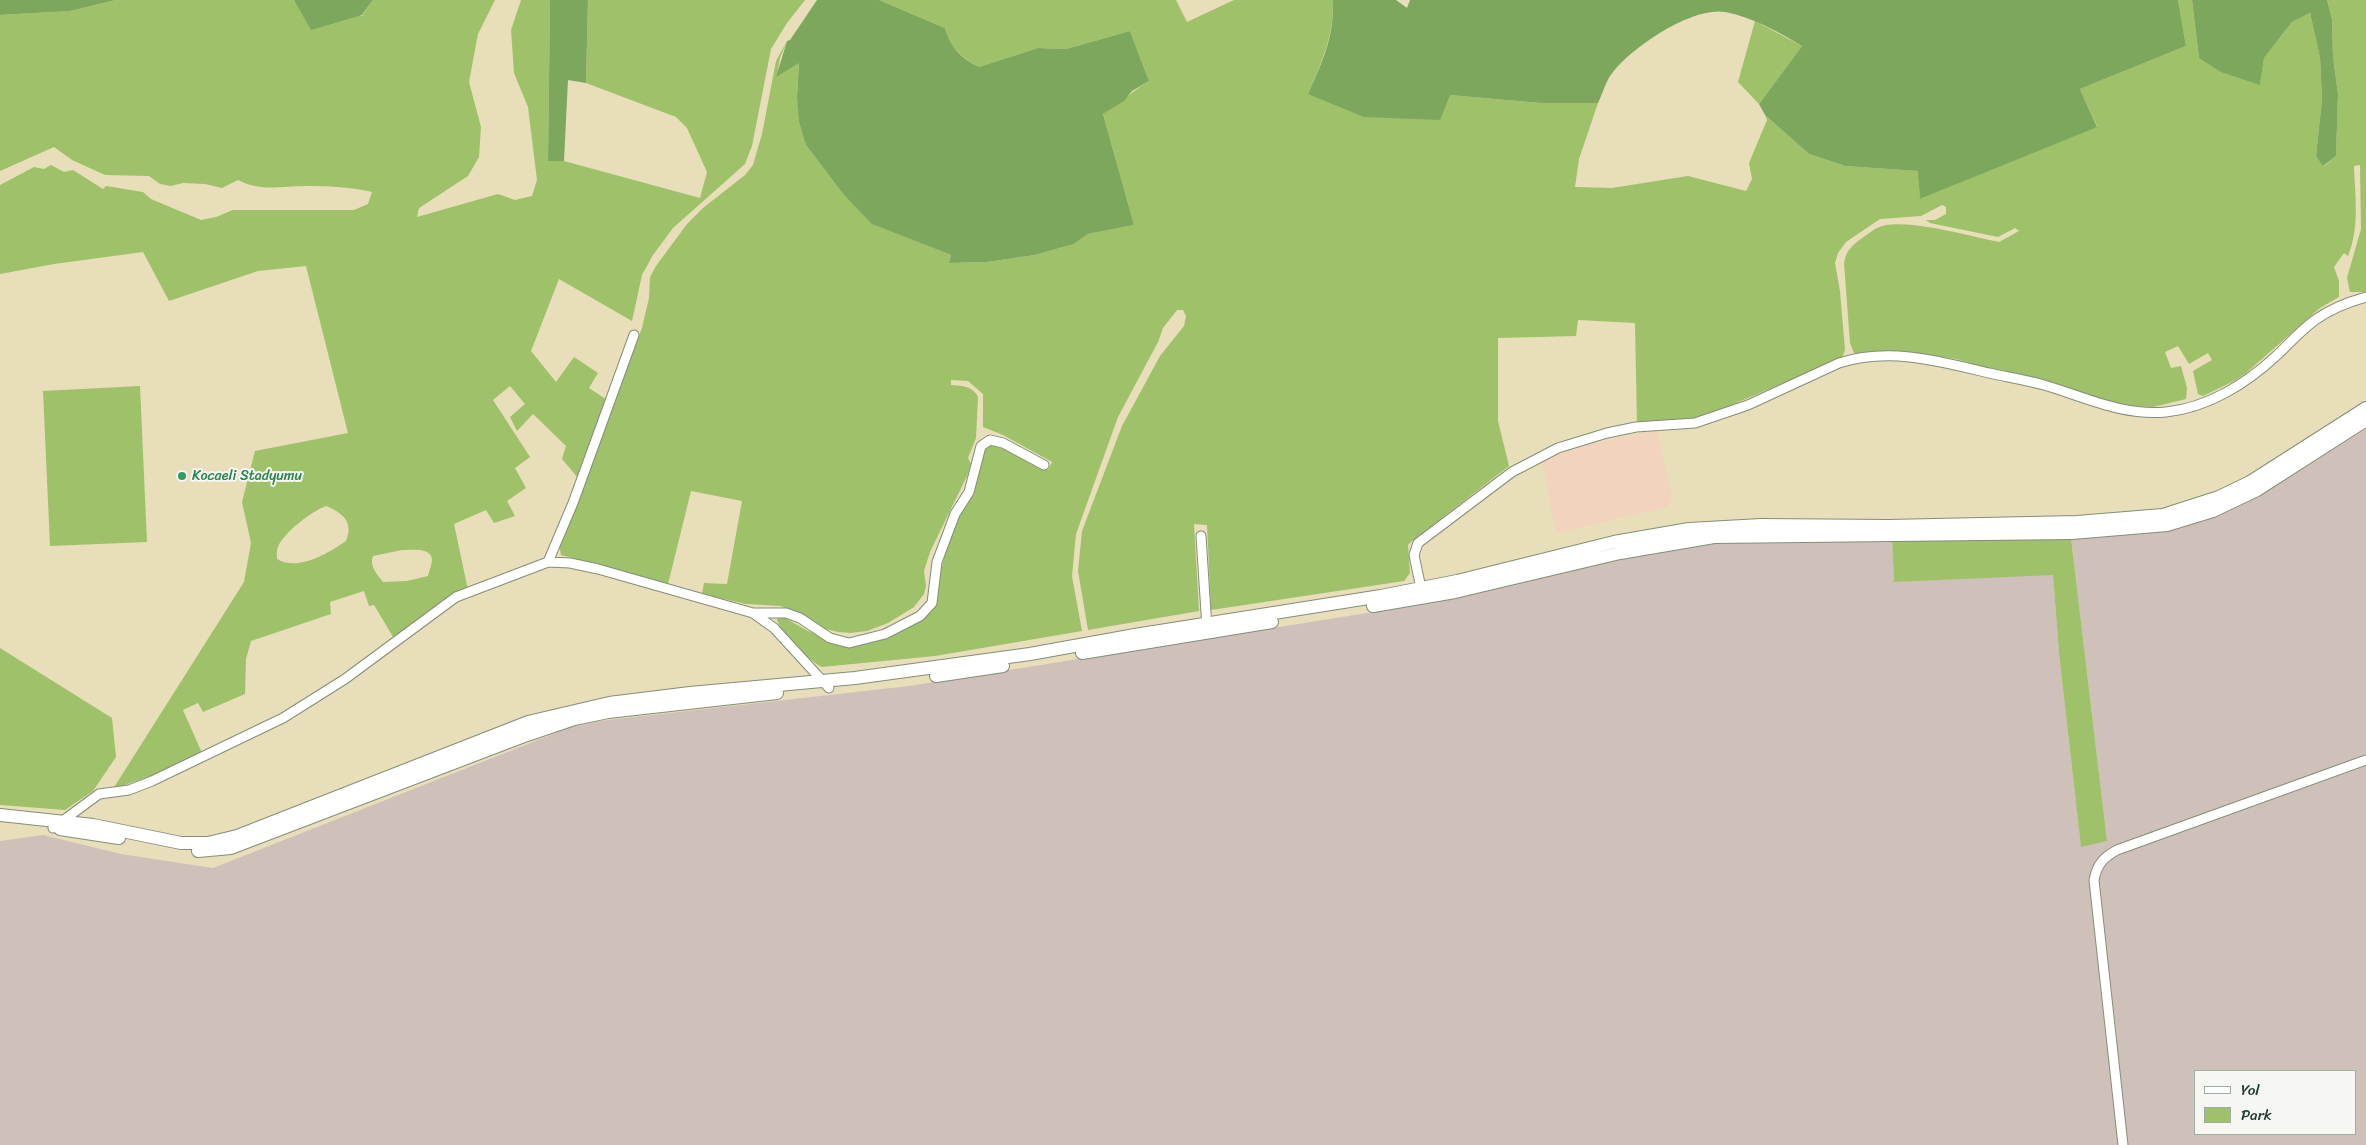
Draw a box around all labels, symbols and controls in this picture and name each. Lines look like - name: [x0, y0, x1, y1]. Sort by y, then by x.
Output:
- place label: Kocaeli Stadyumu: [192, 468, 302, 484]
- marker: Kocaeli Stadyumu: [176, 470, 188, 482]
- legend: [2194, 1070, 2356, 1135]
- text: Yol: [2241, 1077, 2260, 1103]
- text: Park: [2241, 1102, 2272, 1128]

